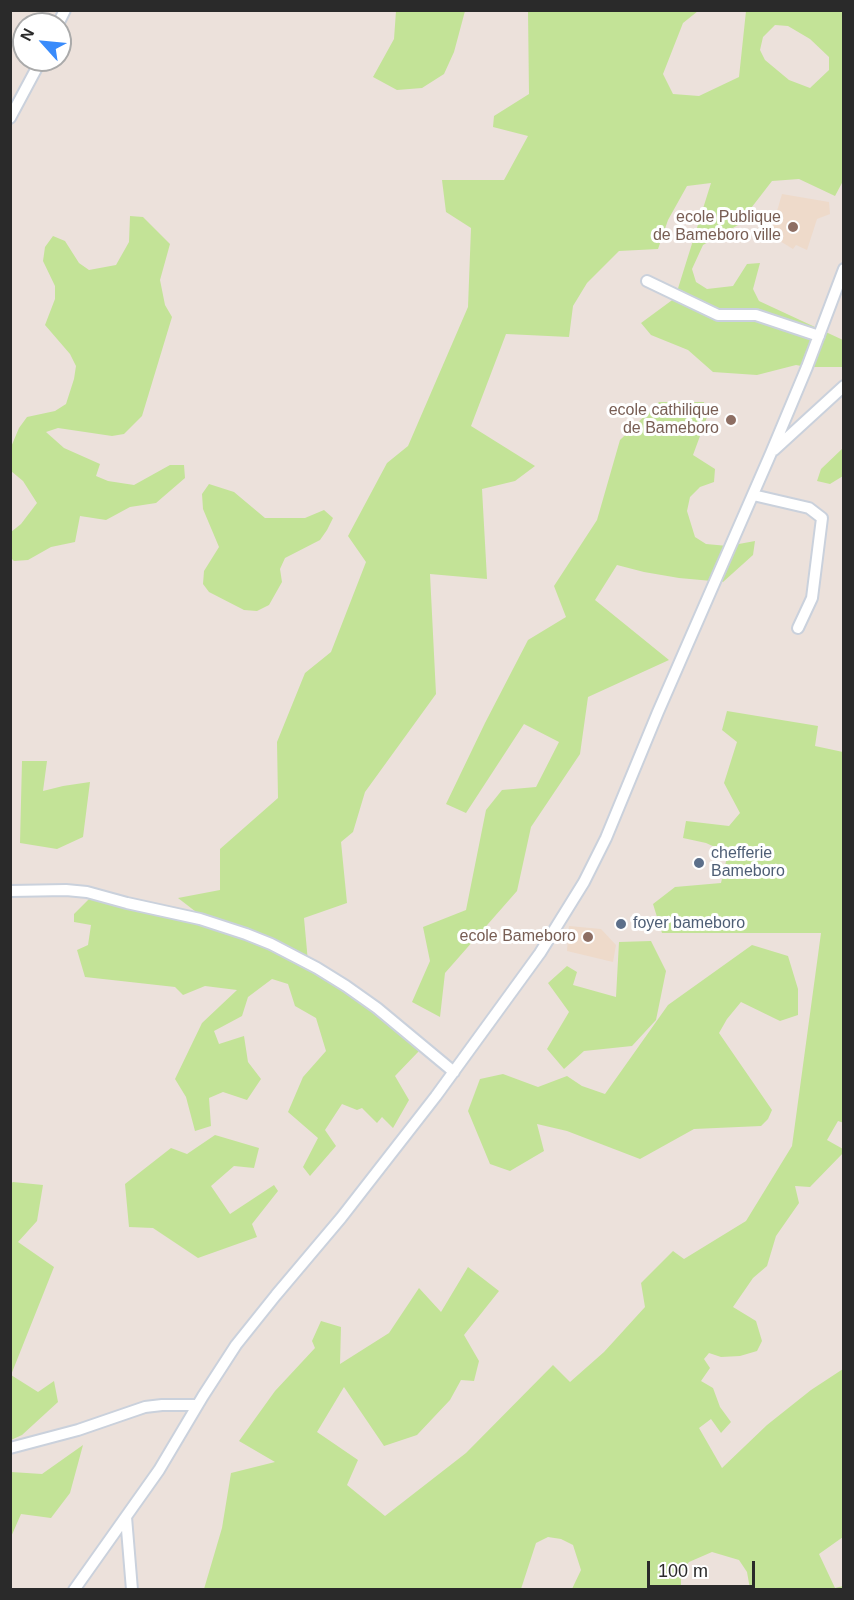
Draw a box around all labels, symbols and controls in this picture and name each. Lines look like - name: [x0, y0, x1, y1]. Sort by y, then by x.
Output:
- north arrow: [12, 12, 72, 72]
- text: N: [17, 25, 37, 44]
- place label: ecole Publique de Bameboro ville: [653, 208, 781, 246]
- marker: ecole Publique de Bameboro ville: [786, 220, 800, 234]
- place label: ecole cathilique de Bameboro: [609, 401, 719, 439]
- marker: ecole cathilique de Bameboro: [724, 413, 738, 427]
- place label: chefferie Bameboro: [711, 844, 785, 882]
- marker: chefferie Bameboro: [692, 856, 706, 870]
- place label: foyer bameboro: [633, 914, 745, 934]
- marker: foyer bameboro: [614, 917, 628, 931]
- place label: ecole Bameboro: [459, 927, 576, 947]
- marker: ecole Bameboro: [581, 930, 595, 944]
- scale bar: [650, 1549, 758, 1587]
- text: 100 m: [658, 1561, 708, 1581]

